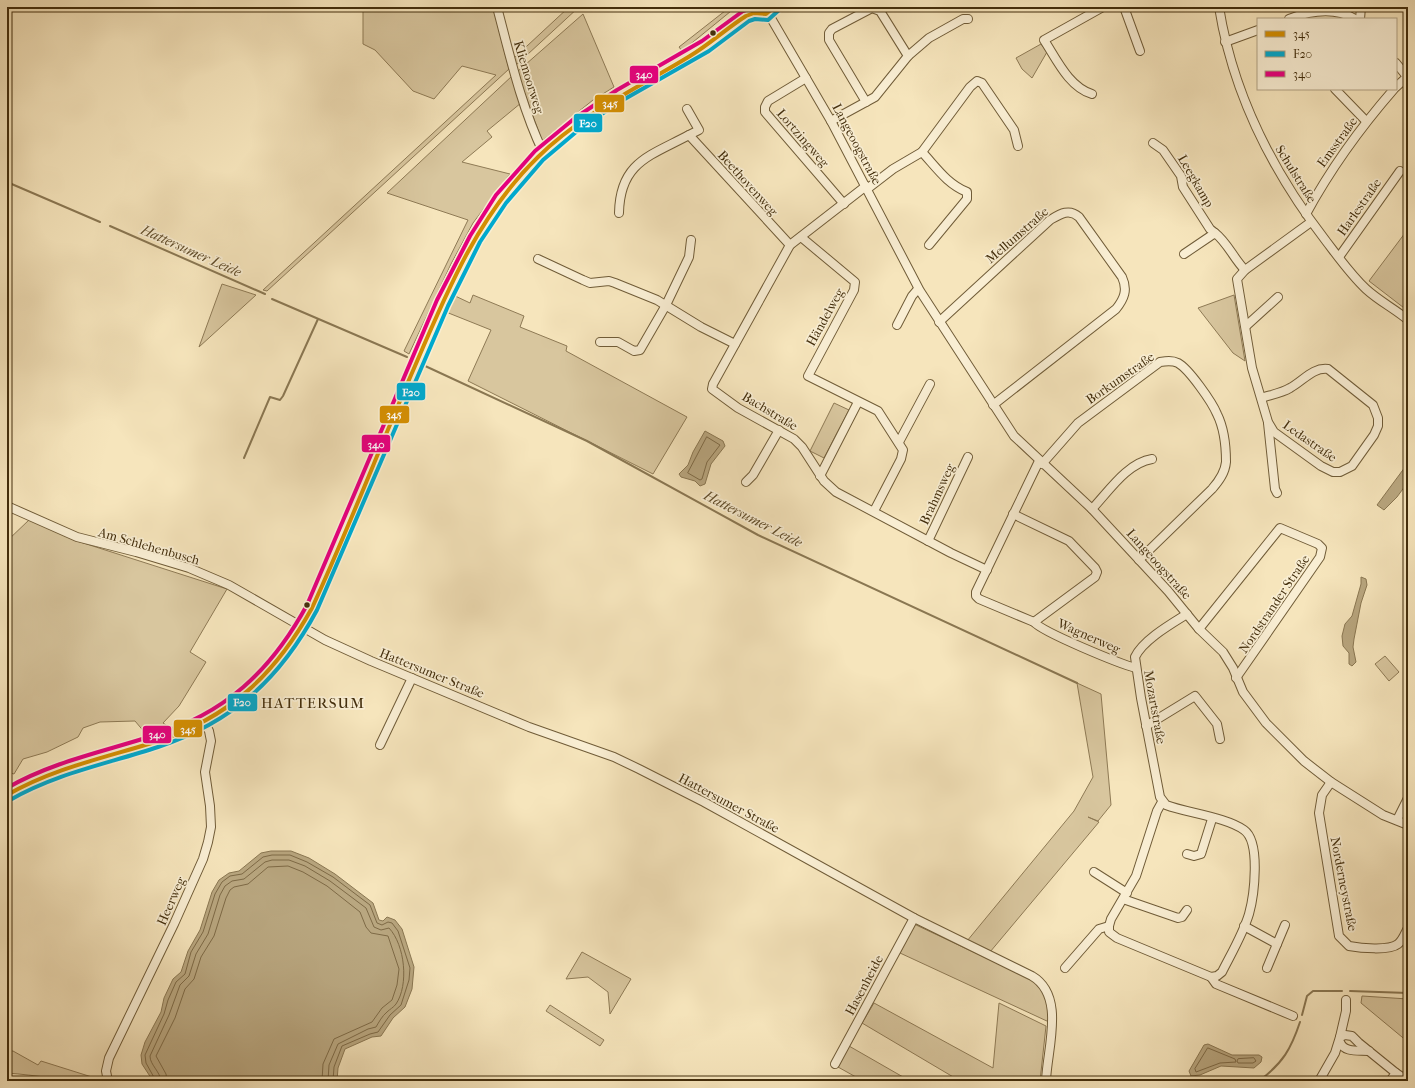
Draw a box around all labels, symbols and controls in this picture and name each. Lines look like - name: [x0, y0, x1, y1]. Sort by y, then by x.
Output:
- legend: [1257, 18, 1397, 90]
- text: 345: [1293, 27, 1310, 41]
- unlabelled marker: [708, 28, 718, 38]
- street label: Kliemoorweg: [511, 39, 548, 116]
- text: F20: [1293, 47, 1312, 61]
- line badge: 340: [629, 65, 659, 84]
- text: 340: [1293, 67, 1312, 81]
- text: 340: [635, 68, 653, 81]
- line badge: 345: [594, 94, 625, 113]
- text: 345: [602, 97, 618, 110]
- street label: Langeoogstraße: [829, 101, 885, 188]
- street label: Lortzingweg: [774, 106, 833, 171]
- line badge: F20: [573, 113, 603, 133]
- street label: Emsstraße: [1314, 114, 1360, 170]
- text: F20: [578, 117, 597, 130]
- street label: Schulstraße: [1272, 142, 1320, 206]
- street label: Beethovenweg: [715, 147, 782, 219]
- street label: Leegkamp: [1175, 152, 1217, 210]
- street label: Harlestraße: [1334, 175, 1384, 238]
- street label: Mellumstraße: [983, 203, 1052, 266]
- water label: Hattersumer Leide: [137, 221, 244, 281]
- street label: Händelweg: [803, 285, 847, 348]
- street label: Borkumstraße: [1083, 349, 1157, 407]
- line badge: F20: [396, 382, 426, 401]
- text: F20: [401, 386, 420, 399]
- street label: Bachstraße: [740, 389, 801, 434]
- line badge: 345: [379, 405, 410, 424]
- text: 345: [386, 408, 402, 421]
- street label: Ledastraße: [1280, 417, 1340, 465]
- line badge: 340: [361, 434, 391, 453]
- text: 340: [367, 438, 385, 451]
- street label: Brahmsweg: [916, 460, 958, 527]
- water label: Hattersumer Leide: [700, 487, 805, 551]
- street label: Am Schlehenbusch: [96, 524, 202, 568]
- street label: Langeoogstraße: [1123, 526, 1195, 603]
- street label: Nordstrander Straße: [1236, 552, 1313, 656]
- unlabelled marker: [302, 600, 312, 610]
- street label: Wagnerweg: [1054, 615, 1124, 657]
- street label: Hattersumer Straße: [377, 645, 487, 701]
- street label: Mozartstraße: [1141, 669, 1169, 746]
- line badge: F20: [227, 693, 258, 712]
- district label: HATTERSUM: [261, 694, 365, 712]
- text: F20: [232, 696, 251, 709]
- line badge: 345: [173, 719, 203, 738]
- text: 345: [180, 723, 196, 736]
- line badge: 340: [142, 725, 172, 744]
- text: 340: [148, 728, 166, 741]
- street label: Hattersumer Straße: [676, 770, 782, 836]
- street label: Norderneystraße: [1328, 836, 1361, 933]
- street label: Heerweg: [154, 874, 189, 928]
- street label: Hasenheide: [842, 952, 886, 1018]

